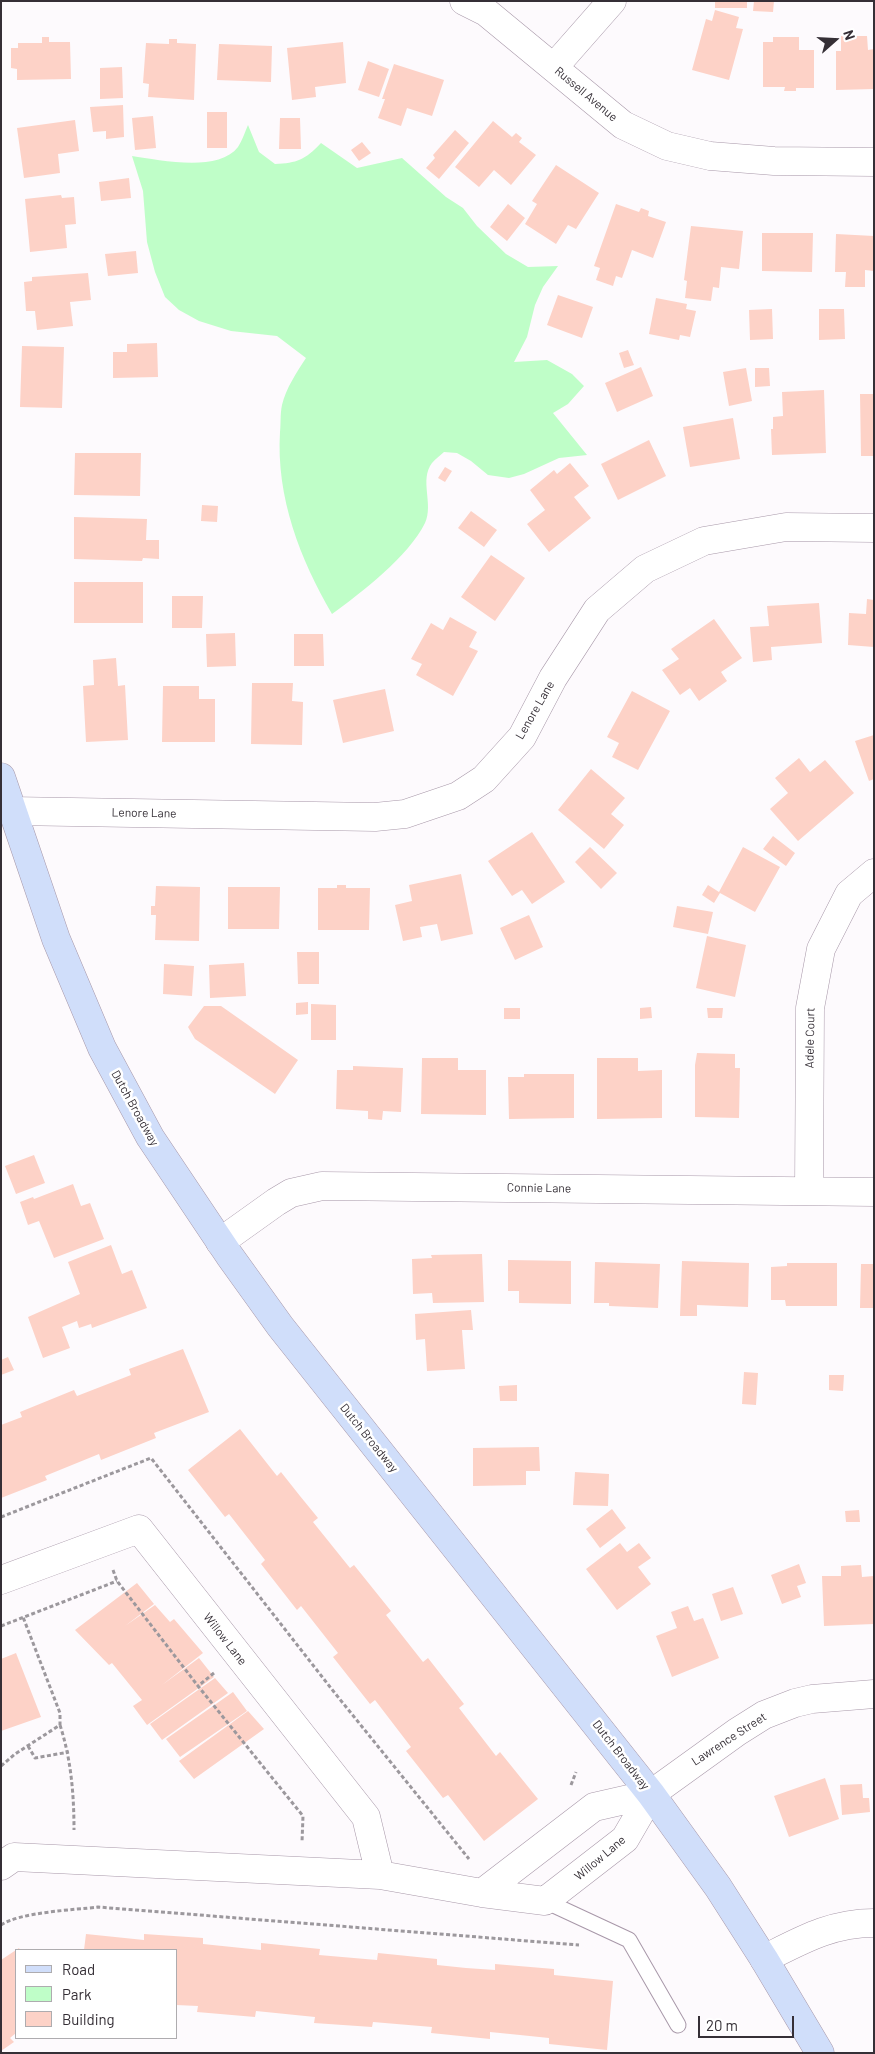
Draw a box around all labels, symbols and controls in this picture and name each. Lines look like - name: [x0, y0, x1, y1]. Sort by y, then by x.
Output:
- north arrow: [810, 15, 860, 65]
- text: N: [840, 28, 859, 42]
- street label: Russell Avenue: [552, 64, 620, 124]
- street label: Lenore Lane: [513, 678, 557, 742]
- street label: Lenore Lane: [111, 805, 177, 821]
- street label: Adele Court: [802, 1007, 818, 1069]
- street label: Dutch Broadway: [108, 1068, 162, 1148]
- street label: Connie Lane: [507, 1180, 571, 1196]
- street label: Dutch Broadway: [337, 1401, 401, 1475]
- street label: Willow Lane: [200, 1610, 250, 1668]
- street label: Lawrence Street: [689, 1709, 769, 1769]
- street label: Dutch Broadway: [589, 1717, 653, 1793]
- street label: Willow Lane: [572, 1832, 628, 1884]
- legend: [15, 1949, 178, 2039]
- text: Road: [62, 1960, 95, 1978]
- text: Park: [62, 1985, 91, 2003]
- scale bar: [700, 2006, 796, 2038]
- text: Building: [62, 2010, 115, 2028]
- text: 20 m: [706, 2016, 738, 2034]

